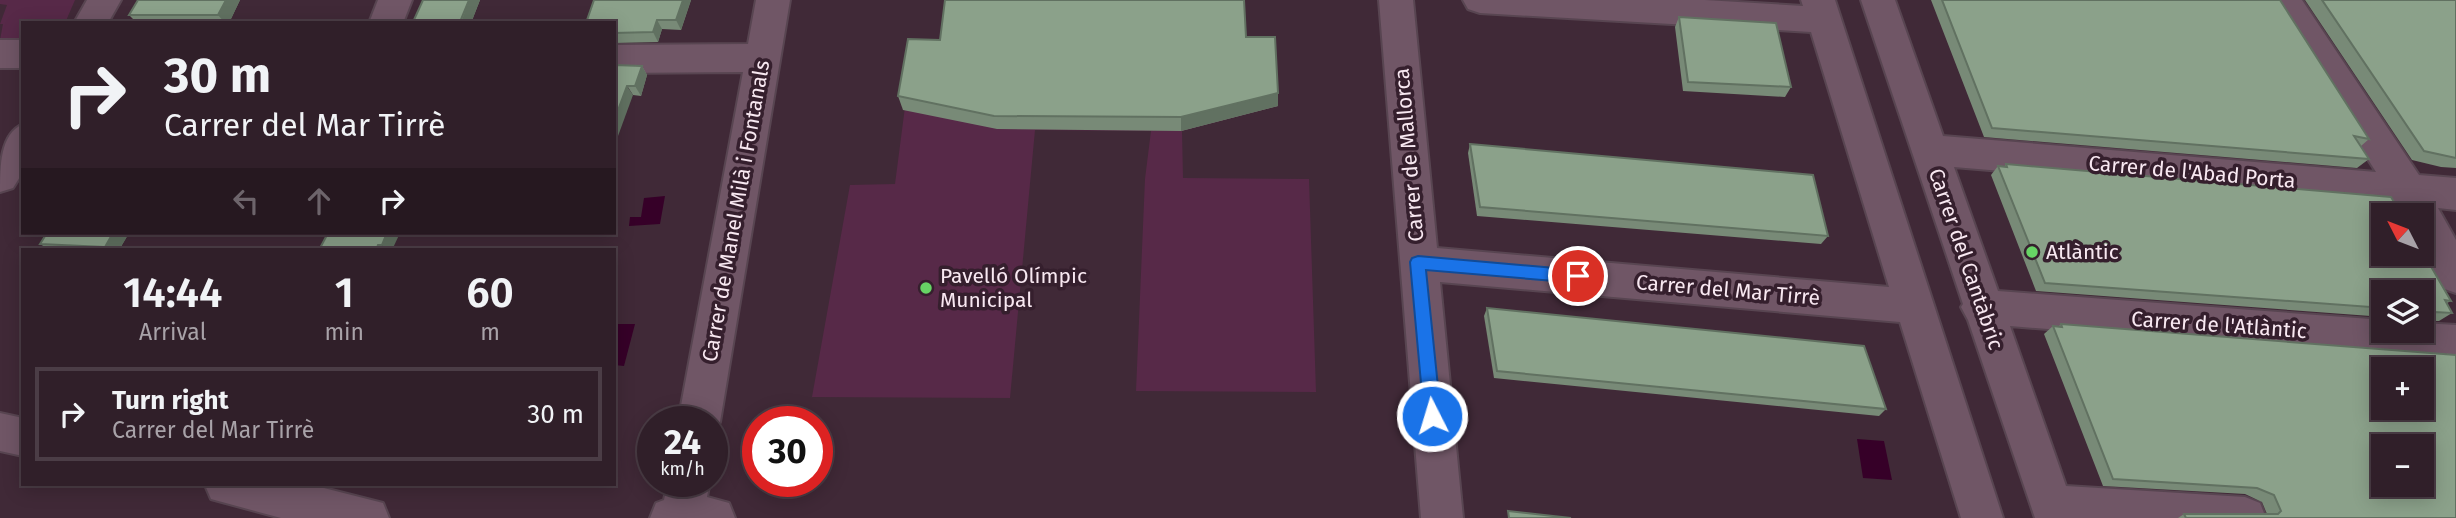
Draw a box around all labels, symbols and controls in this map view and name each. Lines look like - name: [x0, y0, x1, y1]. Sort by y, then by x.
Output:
- text: 30 m: [164, 46, 271, 105]
- icon: right: [49, 49, 140, 140]
- street label: Carrer de Manel Milà i Fontanals: [697, 58, 775, 364]
- street label: Carrer de Mallorca: [1388, 67, 1430, 243]
- text: Carrer del Mar Tirrè: [164, 106, 445, 144]
- street label: Carrer de l'Abad Porta: [2087, 150, 2297, 194]
- street label: Carrer del Cantàbric: [1923, 165, 2009, 353]
- icon: left: [227, 182, 265, 220]
- icon: ahead: [300, 182, 338, 220]
- icon: right: [373, 182, 411, 220]
- north arrow: [2371, 203, 2434, 266]
- map controls: [2371, 203, 2434, 497]
- place label: Atlàntic: [2046, 239, 2119, 265]
- marker: Atlàntic: [2024, 244, 2040, 260]
- pin: [1548, 246, 1608, 306]
- icon: arrive: [1559, 257, 1597, 295]
- place label: Pavelló Olímpic Municipal: [940, 263, 1087, 313]
- text: 14:44: [123, 268, 222, 318]
- text: 1: [335, 268, 354, 318]
- text: 60: [466, 268, 514, 318]
- street label: Carrer del Mar Tirrè: [1635, 269, 1821, 311]
- marker: Pavelló Olímpic Municipal: [918, 280, 934, 296]
- button: layers: [2371, 280, 2434, 343]
- street label: Carrer de l'Atlàntic: [2130, 306, 2308, 344]
- text: Arrival: [139, 318, 206, 346]
- text: min: [324, 318, 364, 346]
- text: m: [480, 318, 500, 346]
- button: +: [2371, 357, 2434, 420]
- position arrow: [1395, 379, 1469, 453]
- text: Turn right: [112, 385, 229, 416]
- icon: right: [53, 395, 91, 433]
- text: 30 m: [527, 399, 584, 430]
- speed limit sign: 30: [742, 406, 833, 497]
- text: Carrer del Mar Tirrè: [112, 416, 314, 444]
- text: 24: [664, 421, 701, 463]
- button: −: [2371, 434, 2434, 497]
- text: km/h: [660, 458, 705, 480]

